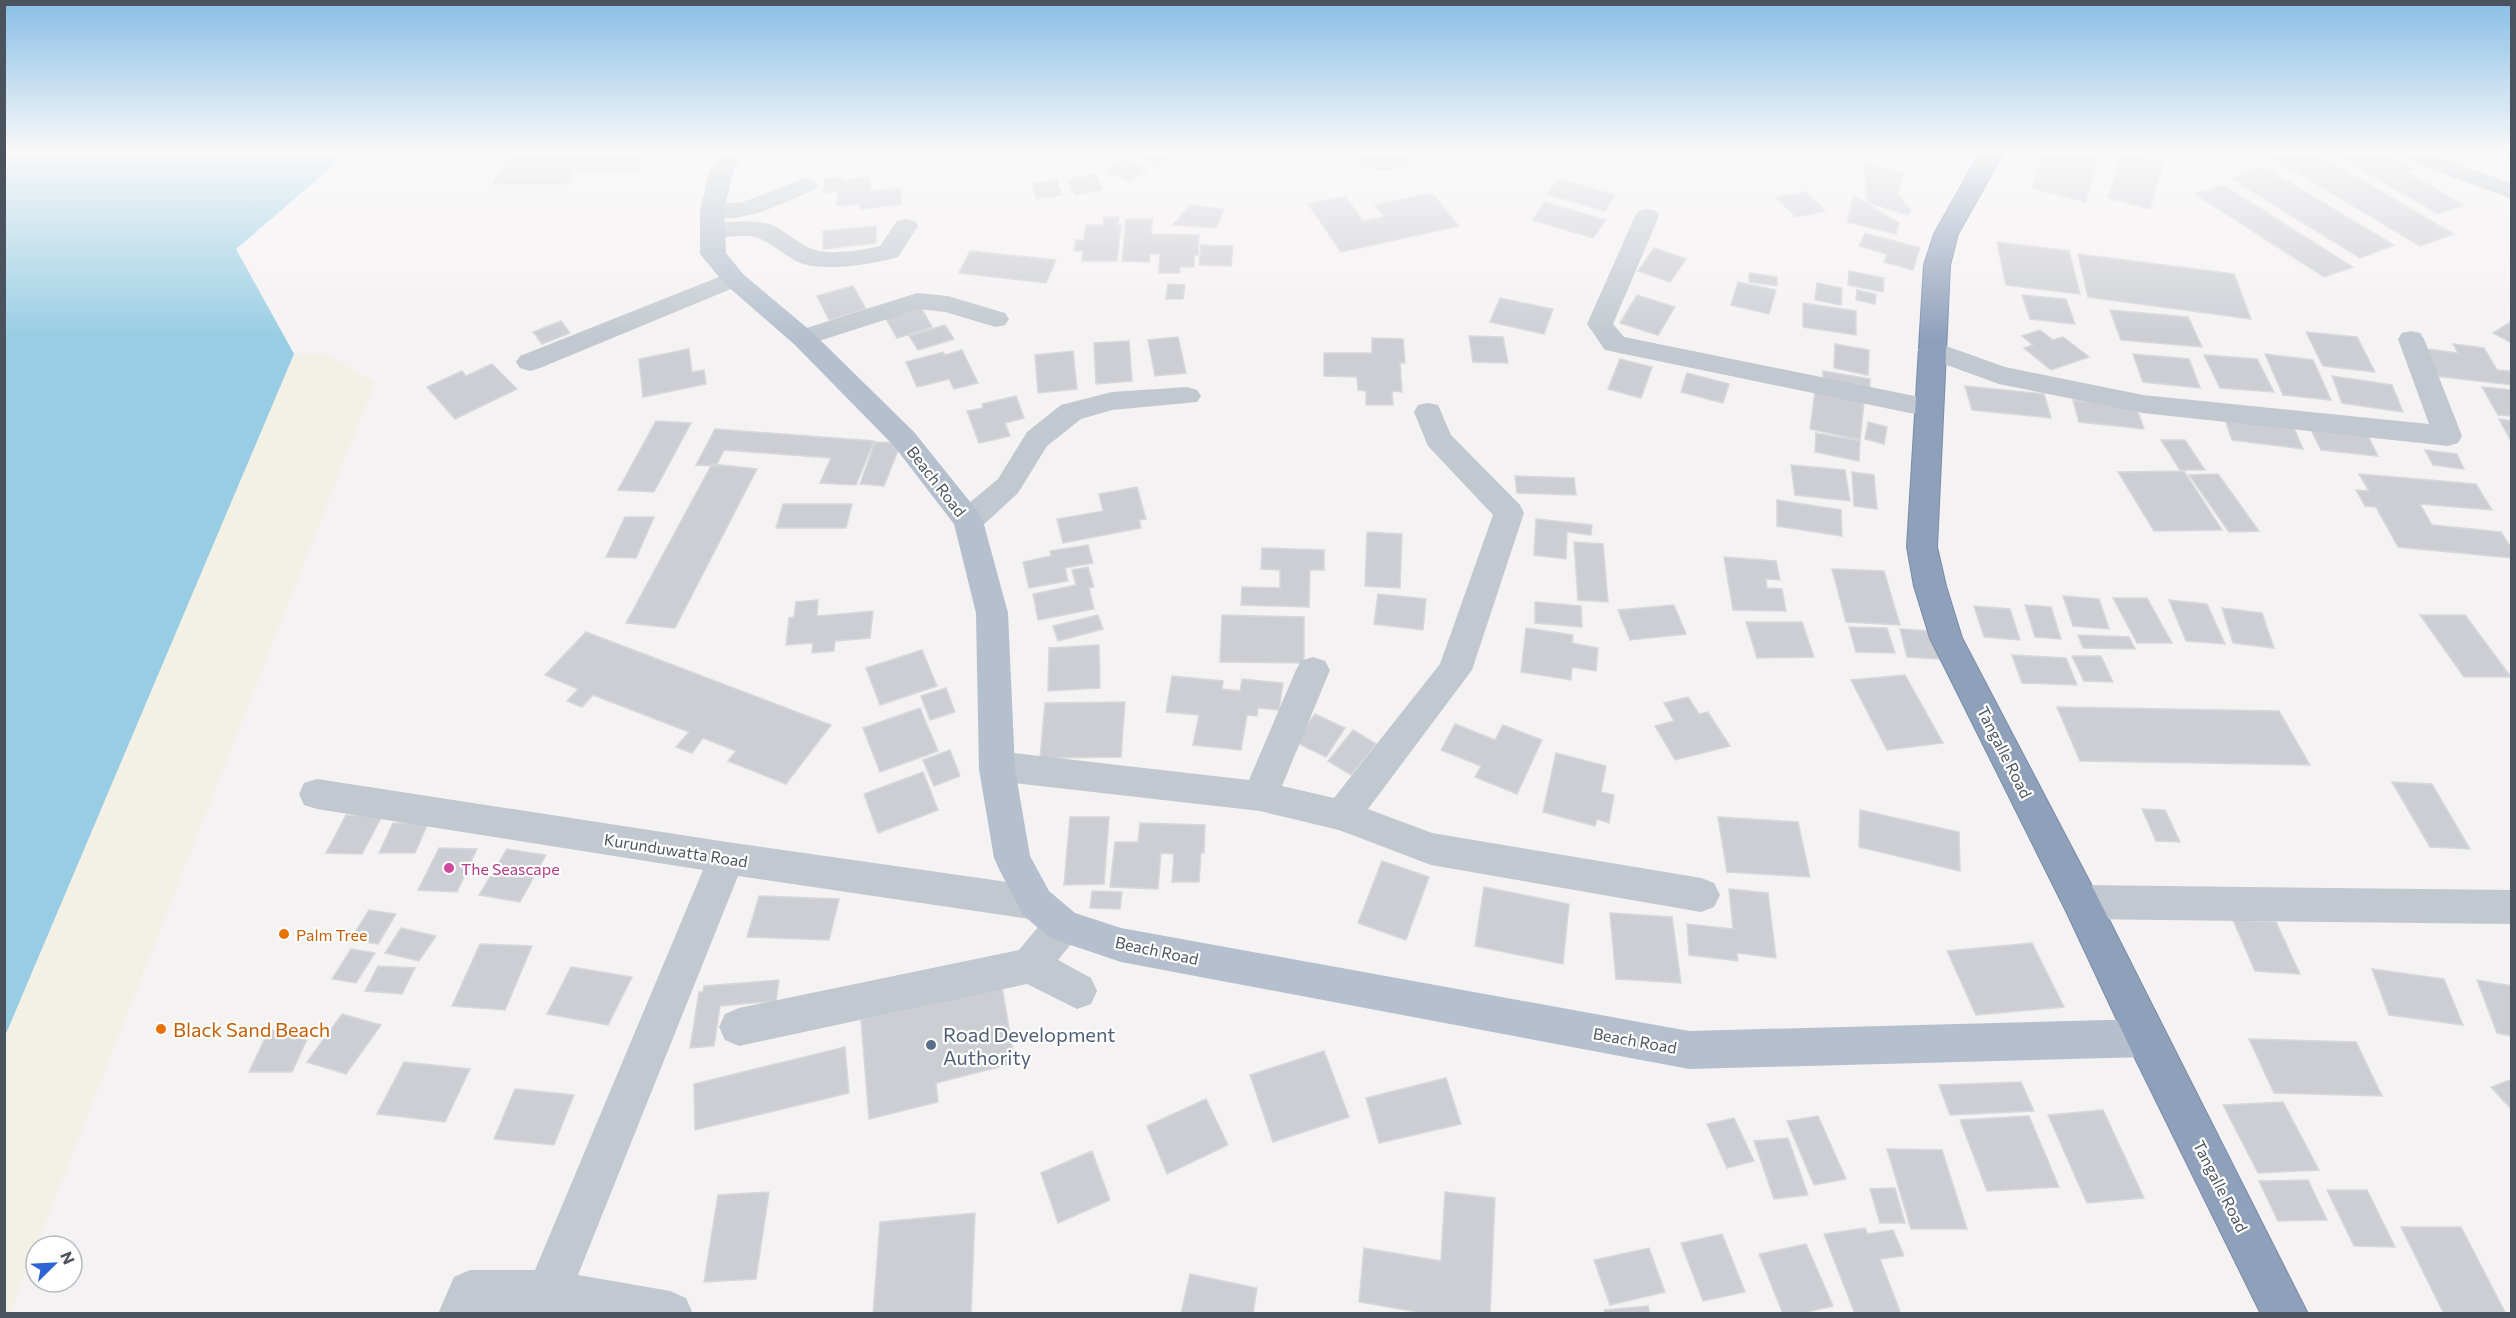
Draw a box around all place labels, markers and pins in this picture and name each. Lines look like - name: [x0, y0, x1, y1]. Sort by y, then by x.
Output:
- place label: The Seascape: [461, 859, 560, 878]
- marker: The Seascape: [442, 861, 456, 875]
- place label: Palm Tree: [296, 925, 367, 944]
- marker: Palm Tree: [277, 927, 291, 941]
- place label: Black Sand Beach: [173, 1017, 330, 1041]
- marker: Black Sand Beach: [154, 1022, 168, 1036]
- place label: Road Development Authority: [943, 1022, 1116, 1069]
- marker: Road Development Authority: [924, 1038, 938, 1052]

